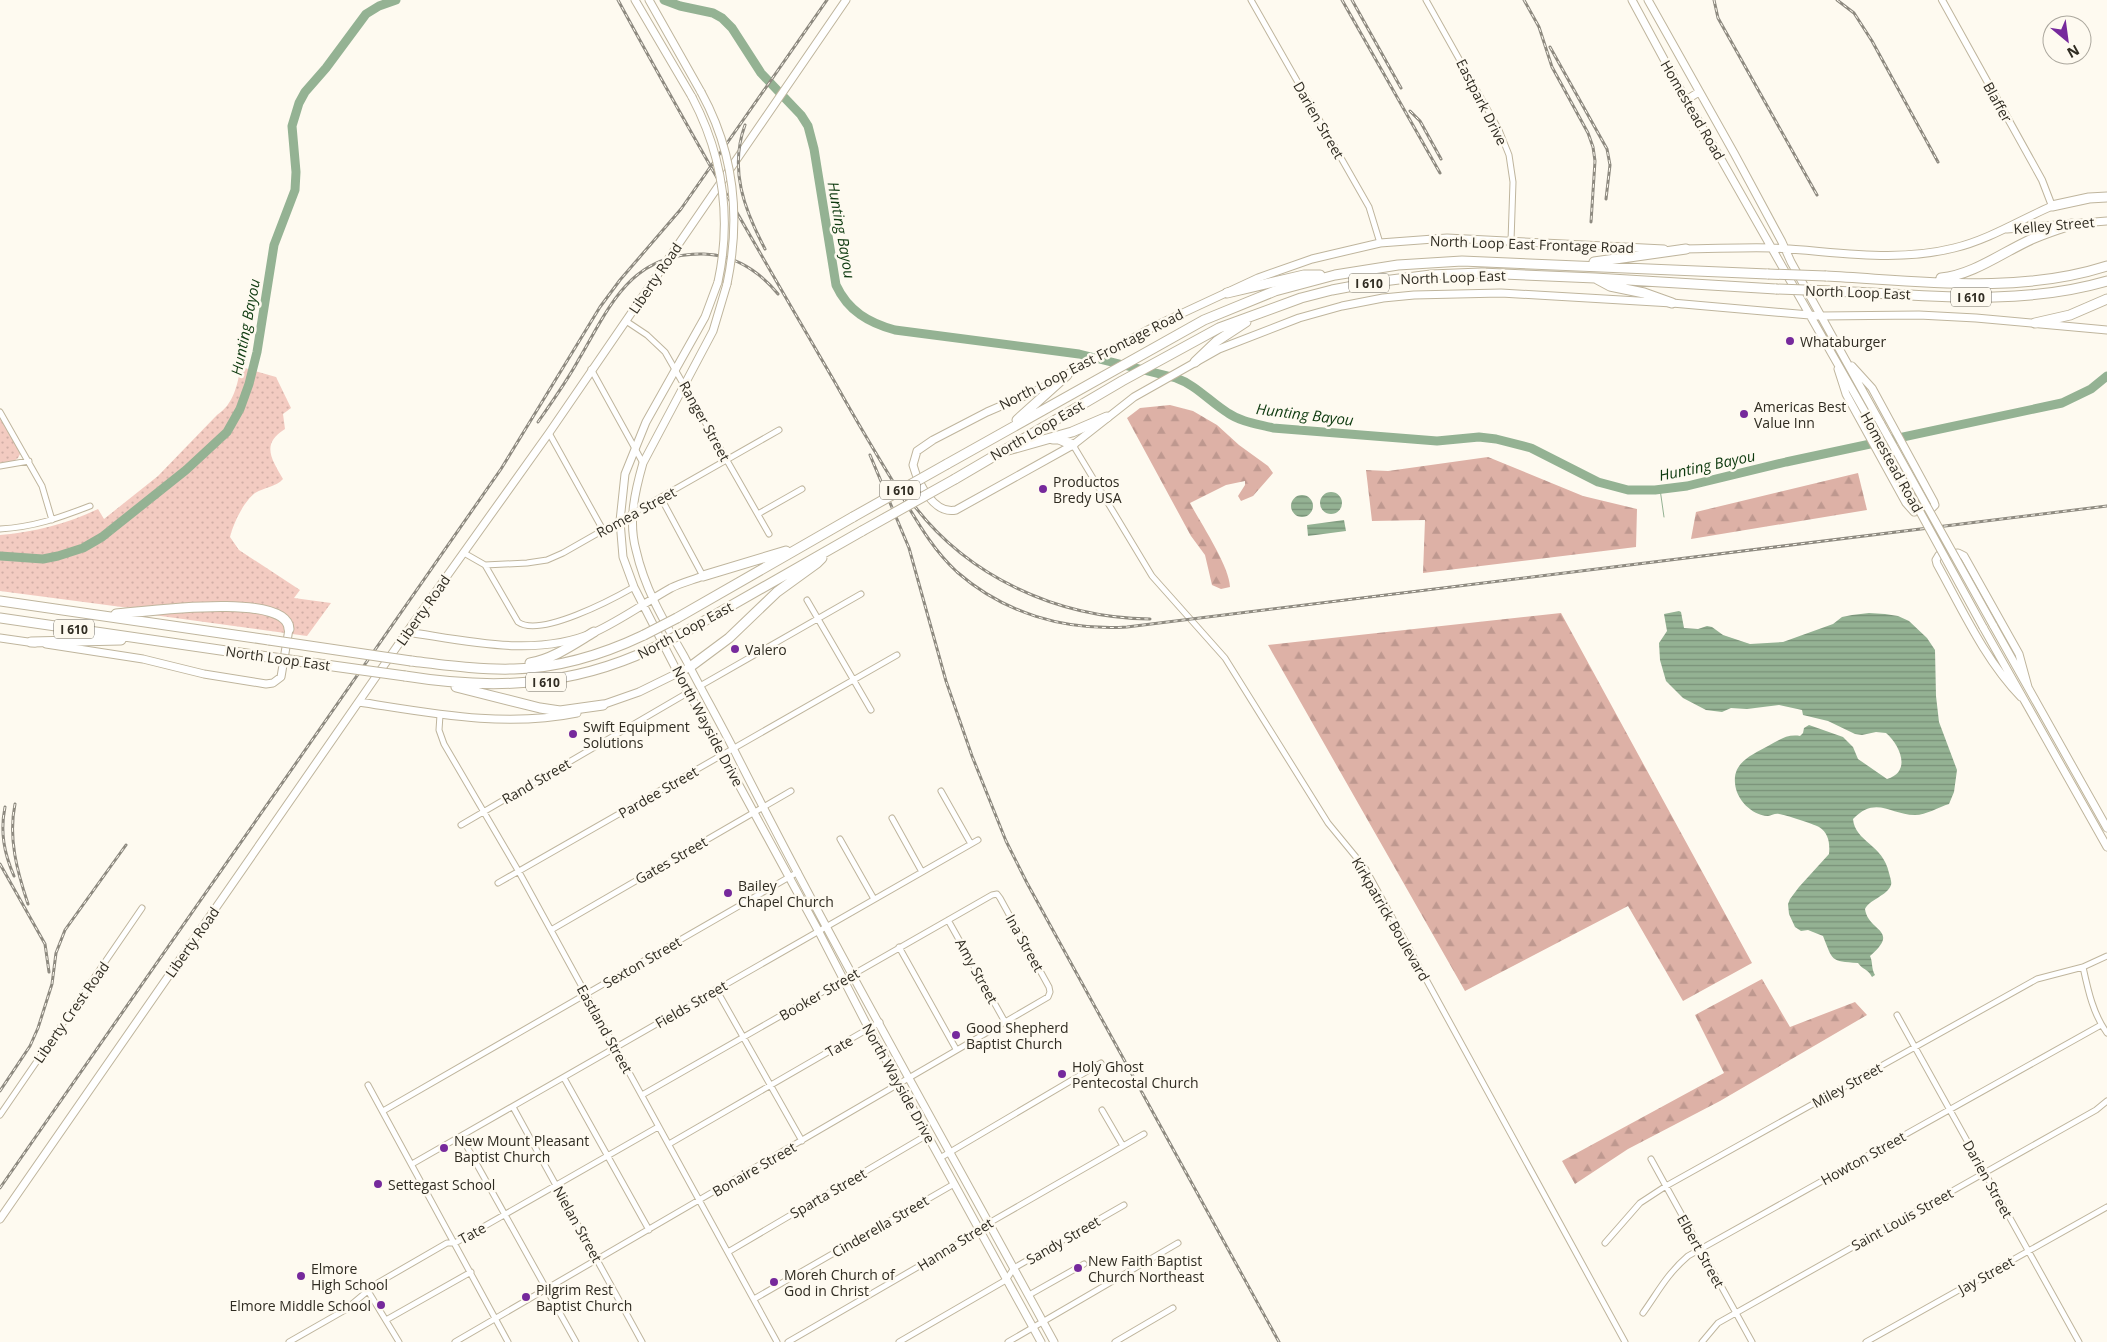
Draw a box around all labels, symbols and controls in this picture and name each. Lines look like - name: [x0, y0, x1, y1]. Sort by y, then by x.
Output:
- north arrow: [2042, 15, 2092, 65]
- text: N: [2064, 41, 2083, 63]
- street label: Eastpark Drive: [1452, 56, 1512, 149]
- street label: Homestead Road: [1657, 57, 1729, 163]
- street label: Darien Street: [1289, 78, 1349, 162]
- street label: Blaffer: [1979, 78, 2017, 126]
- water label: Hunting Bayou: [824, 180, 860, 280]
- street label: Kelley Street: [2013, 212, 2095, 238]
- street label: North Loop East Frontage Road: [1430, 231, 1634, 257]
- street label: Liberty Road: [624, 239, 686, 317]
- street label: North Loop East: [1400, 266, 1506, 288]
- road number: I 610: [1349, 274, 1389, 292]
- water label: Hunting Bayou: [226, 277, 264, 377]
- street label: North Loop East: [1805, 281, 1911, 303]
- road number: I 610: [1951, 288, 1991, 306]
- street label: North Loop East Frontage Road: [996, 304, 1186, 414]
- place label: Whataburger: [1800, 332, 1886, 351]
- marker: Whataburger: [1784, 335, 1796, 347]
- street label: Ranger Street: [675, 378, 735, 464]
- street label: North Loop East: [987, 395, 1087, 465]
- place label: Americas Best Value Inn: [1754, 397, 1846, 432]
- water label: Hunting Bayou: [1255, 398, 1355, 430]
- marker: Americas Best Value Inn: [1738, 408, 1750, 420]
- street label: Homestead Road: [1856, 408, 1928, 516]
- water label: Hunting Bayou: [1657, 445, 1757, 485]
- place label: Productos Bredy USA: [1053, 472, 1122, 507]
- road number: I 610: [880, 480, 920, 500]
- street label: Romea Street: [593, 482, 679, 542]
- marker: Productos Bredy USA: [1037, 483, 1049, 495]
- street label: Liberty Road: [392, 571, 454, 649]
- street label: North Loop East: [634, 597, 736, 663]
- road number: I 610: [54, 620, 94, 638]
- place label: Valero: [745, 640, 787, 659]
- street label: North Loop East: [224, 641, 332, 675]
- marker: Valero: [729, 643, 741, 655]
- street label: North Wayside Drive: [668, 662, 748, 790]
- road number: I 610: [526, 672, 566, 692]
- place label: Swift Equipment Solutions: [583, 717, 690, 752]
- marker: Swift Equipment Solutions: [567, 728, 579, 740]
- street label: Rand Street: [498, 754, 574, 808]
- street label: Pardee Street: [615, 762, 701, 822]
- street label: Gates Street: [632, 832, 710, 888]
- street label: Kirkpatrick Boulevard: [1348, 854, 1434, 984]
- place label: Bailey Chapel Church: [738, 876, 834, 911]
- marker: Bailey Chapel Church: [722, 887, 734, 899]
- street label: Liberty Road: [161, 903, 223, 981]
- street label: Ina Street: [1001, 911, 1049, 975]
- street label: Sexton Street: [599, 932, 685, 992]
- street label: Amy Street: [951, 935, 1003, 1007]
- street label: Liberty Crest Road: [29, 958, 113, 1066]
- street label: Booker Street: [775, 963, 863, 1025]
- street label: Fields Street: [652, 976, 730, 1032]
- street label: Eastland Street: [573, 981, 637, 1077]
- place label: Good Shepherd Baptist Church: [966, 1018, 1069, 1053]
- street label: North Wayside Drive: [858, 1020, 940, 1146]
- marker: Good Shepherd Baptist Church: [950, 1029, 962, 1041]
- street label: Tate: [822, 1031, 856, 1061]
- place label: Holy Ghost Pentecostal Church: [1072, 1057, 1198, 1092]
- street label: Miley Street: [1809, 1058, 1885, 1112]
- marker: Holy Ghost Pentecostal Church: [1056, 1068, 1068, 1080]
- street label: Howton Street: [1817, 1127, 1909, 1189]
- place label: New Mount Pleasant Baptist Church: [454, 1131, 589, 1166]
- street label: Bonaire Street: [709, 1137, 799, 1201]
- street label: Darien Street: [1959, 1137, 2017, 1221]
- marker: New Mount Pleasant Baptist Church: [438, 1142, 450, 1154]
- street label: Sparta Street: [786, 1163, 870, 1223]
- place label: Settegast School: [388, 1175, 495, 1194]
- marker: Settegast School: [372, 1178, 384, 1190]
- street label: Nielan Street: [549, 1182, 607, 1266]
- street label: Saint Louis Street: [1848, 1183, 1956, 1255]
- street label: Cinderella Street: [828, 1191, 932, 1261]
- street label: Sandy Street: [1023, 1211, 1103, 1269]
- street label: Elbert Street: [1673, 1211, 1729, 1291]
- street label: Hanna Street: [914, 1213, 996, 1275]
- street label: Tate: [455, 1218, 489, 1248]
- place label: New Faith Baptist Church Northeast: [1088, 1251, 1204, 1286]
- street label: Jay Street: [1953, 1252, 2017, 1299]
- place label: Elmore High School: [311, 1259, 388, 1294]
- marker: New Faith Baptist Church Northeast: [1072, 1262, 1084, 1274]
- place label: Moreh Church of God in Christ: [784, 1265, 896, 1300]
- marker: Elmore High School: [295, 1270, 307, 1282]
- marker: Moreh Church of God in Christ: [768, 1276, 780, 1288]
- place label: Pilgrim Rest Baptist Church: [536, 1280, 632, 1315]
- marker: Pilgrim Rest Baptist Church: [520, 1291, 532, 1303]
- place label: Elmore Middle School: [229, 1296, 371, 1315]
- marker: Elmore Middle School: [375, 1299, 387, 1311]

